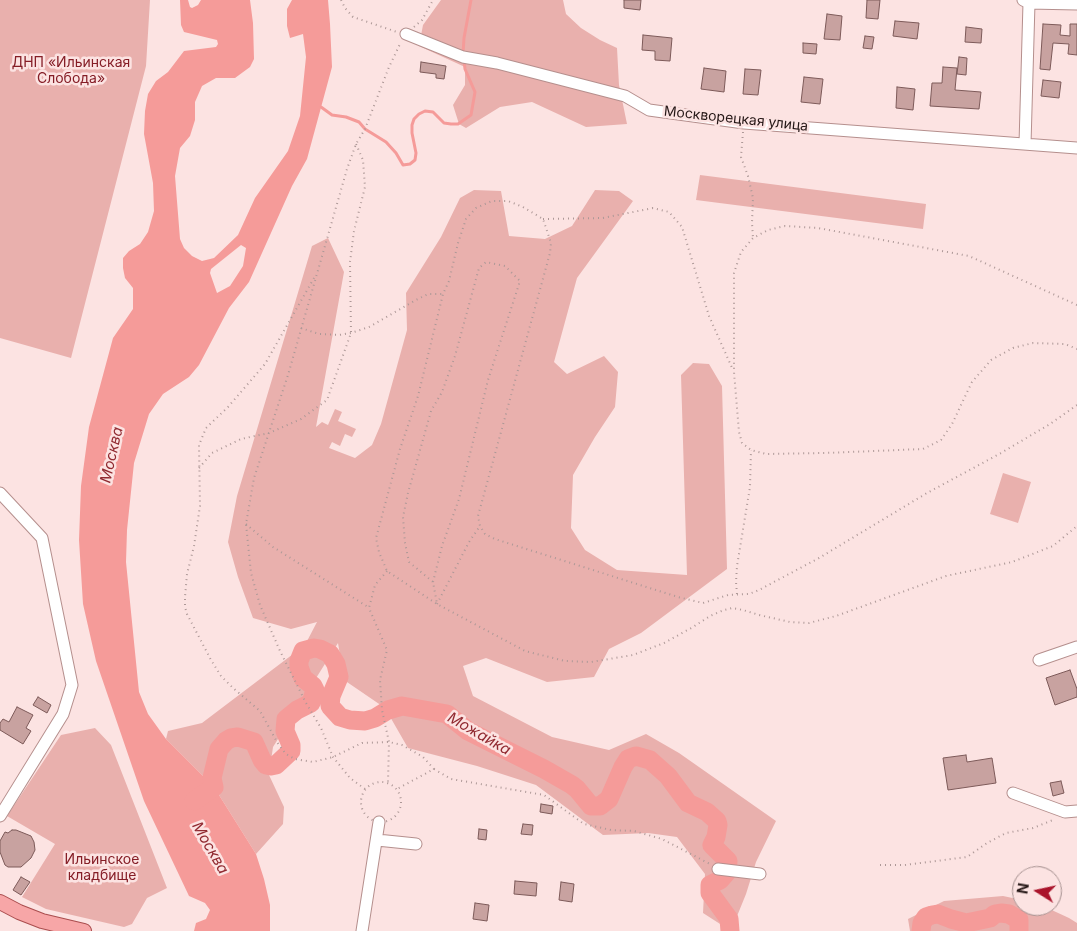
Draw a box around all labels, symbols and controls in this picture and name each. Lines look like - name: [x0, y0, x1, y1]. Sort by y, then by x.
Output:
- park label: ДНП «Ильинская Слобода»: [12, 55, 130, 88]
- street label: Москворецкая улица: [663, 103, 809, 135]
- water label: Москва: [97, 425, 127, 485]
- water label: Можайка: [444, 709, 514, 759]
- water label: Москва: [188, 819, 232, 877]
- park label: Ильинское кладбище: [65, 852, 139, 884]
- north arrow: [1012, 866, 1062, 916]
- text: N: [1013, 882, 1032, 895]

